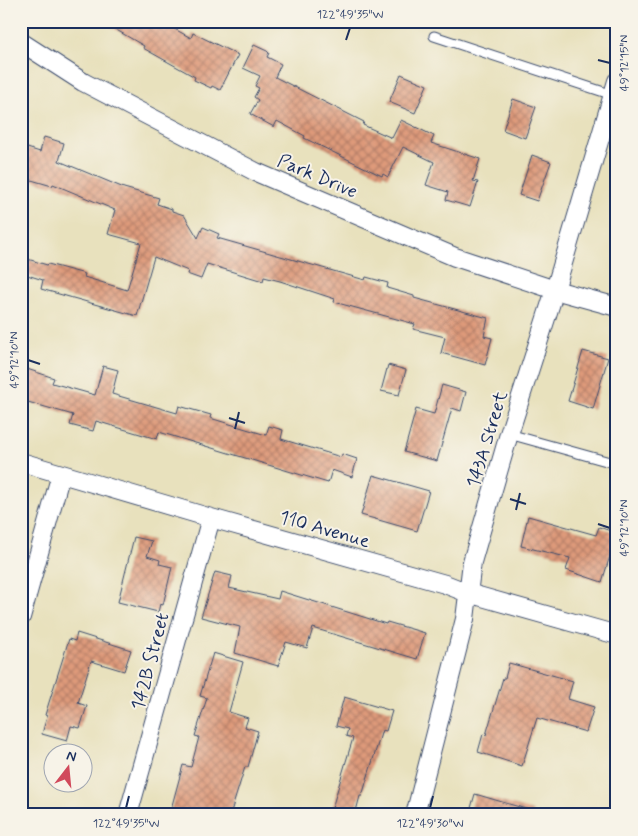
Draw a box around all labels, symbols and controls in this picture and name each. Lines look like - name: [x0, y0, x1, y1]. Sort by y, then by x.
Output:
- text: 122°49'35"W: [317, 7, 383, 23]
- text: 49°12'15"N: [617, 35, 633, 91]
- street label: Park Drive: [274, 148, 361, 204]
- text: 49°12'10"N: [7, 331, 23, 389]
- street label: 143A Street: [461, 388, 514, 491]
- text: 49°12'10"N: [617, 499, 633, 557]
- street label: 110 Avenue: [277, 505, 373, 554]
- street label: 142B Street: [125, 610, 175, 713]
- north arrow: [42, 744, 92, 794]
- text: N: [64, 747, 78, 766]
- text: 122°49'35"W: [93, 816, 159, 832]
- text: 122°49'30"W: [396, 816, 464, 832]

